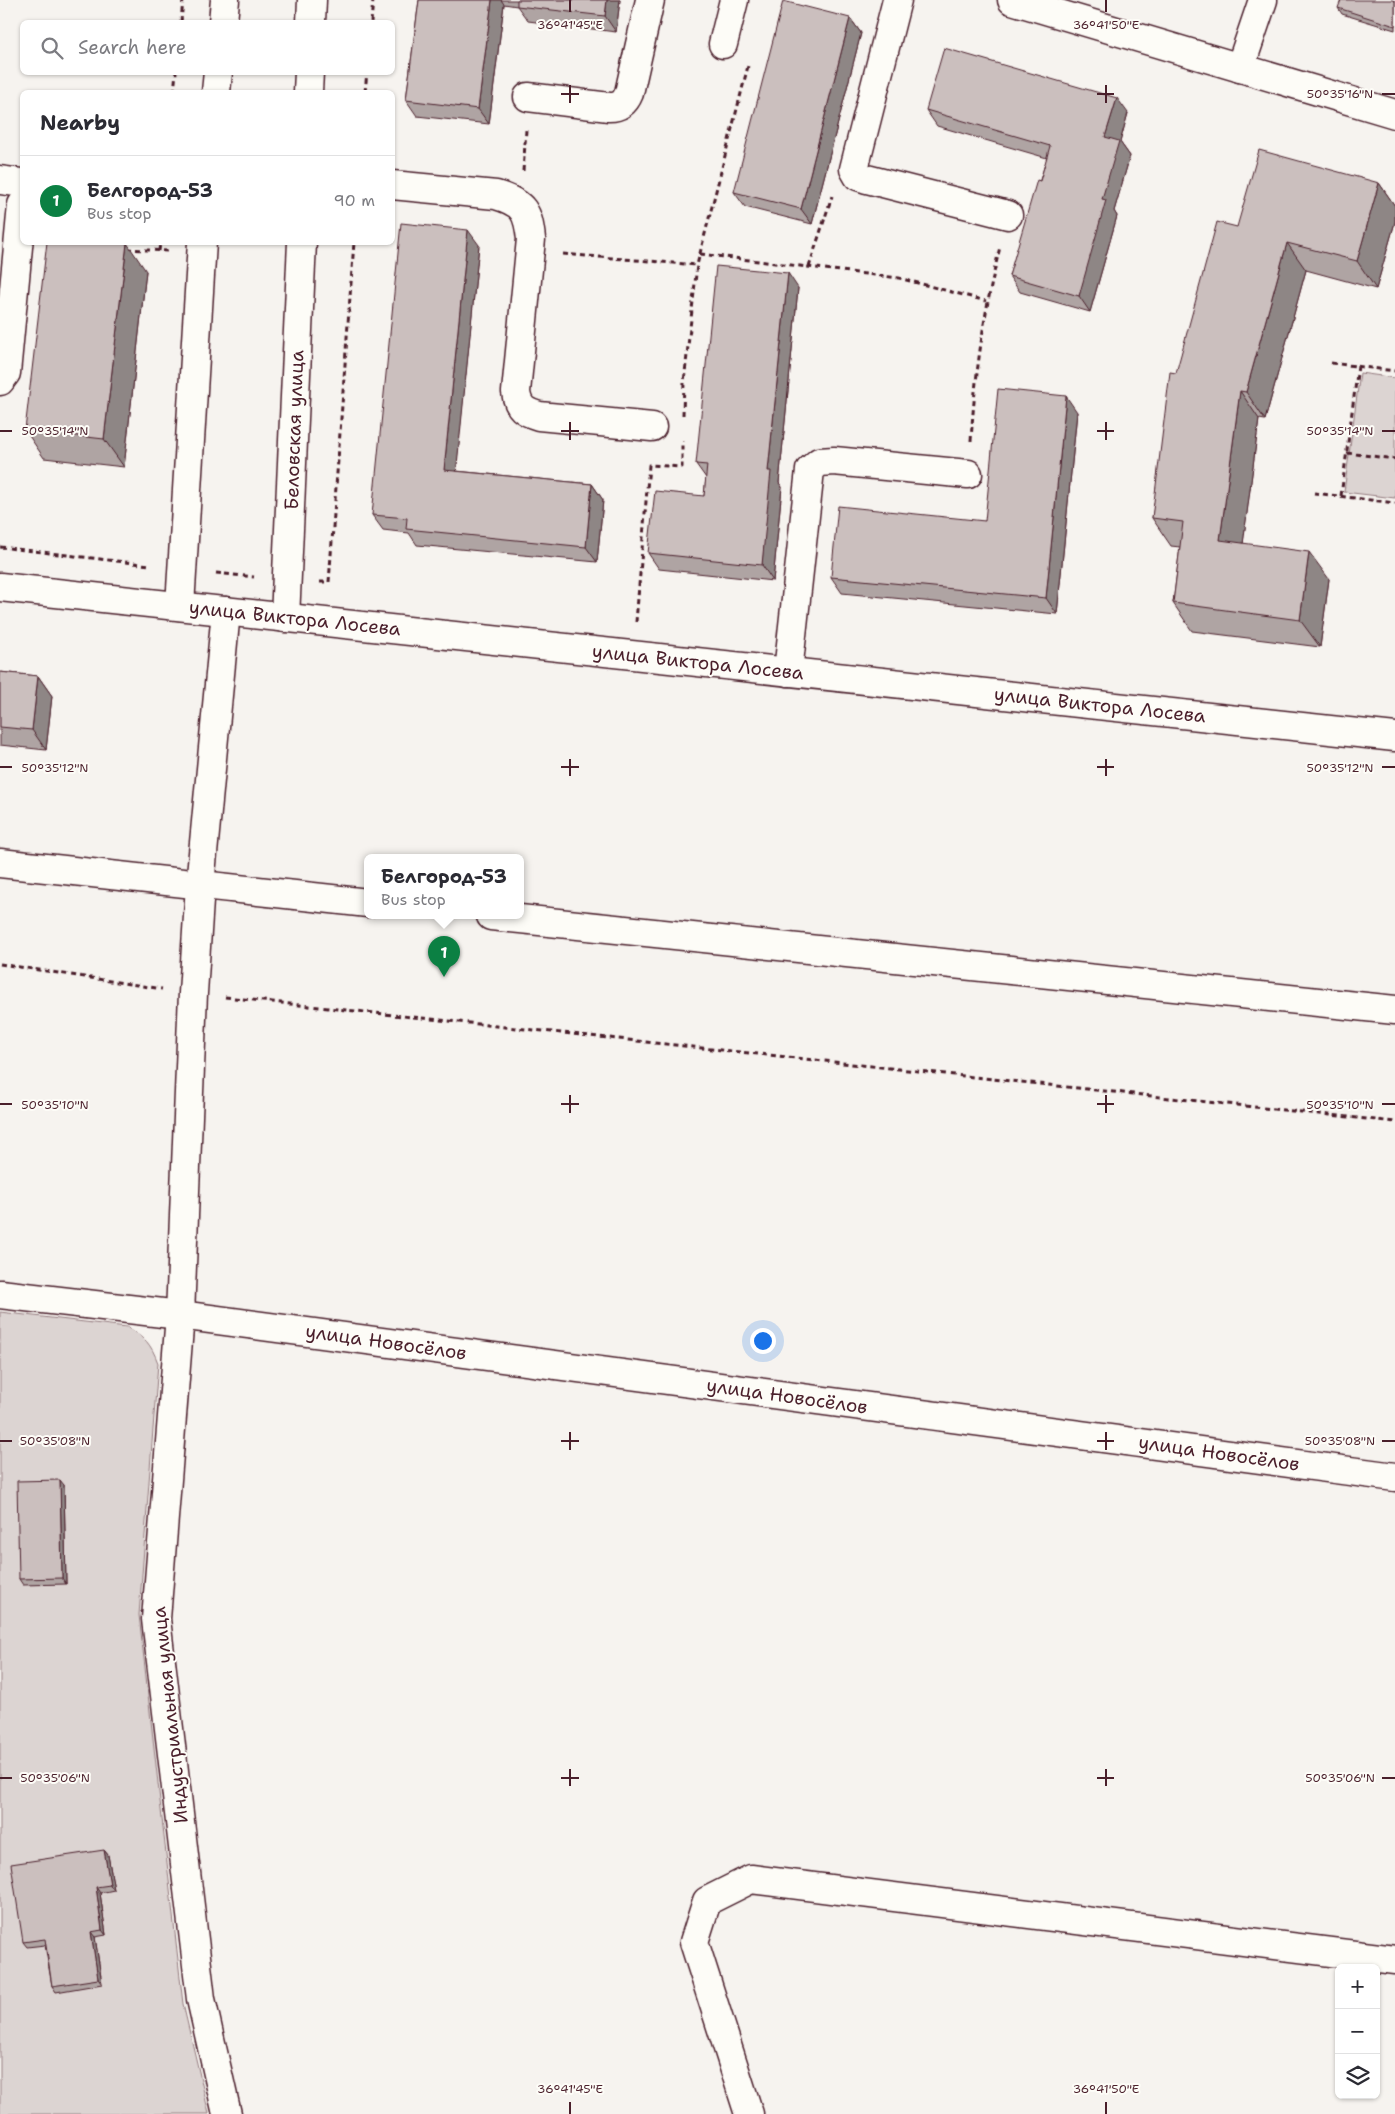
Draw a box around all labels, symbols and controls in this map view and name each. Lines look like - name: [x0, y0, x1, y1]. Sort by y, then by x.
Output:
- text: 36°41'45"E: [537, 17, 603, 33]
- text: 36°41'50"E: [1073, 17, 1139, 33]
- search box: [20, 20, 395, 75]
- icon: search: [38, 34, 66, 62]
- text: Search here: [78, 35, 187, 60]
- text: 50°35'16"N: [1307, 86, 1373, 102]
- text: Nearby: [40, 109, 120, 137]
- text: Белгород-53: [87, 178, 213, 203]
- text: 1: [52, 190, 60, 211]
- text: 90 m: [334, 190, 375, 211]
- text: Bus stop: [87, 203, 152, 224]
- street label: Беловская улица: [279, 349, 309, 510]
- text: 50°35'14"N: [22, 423, 88, 439]
- text: 50°35'14"N: [1307, 423, 1373, 439]
- street label: улица Виктора Лосева: [188, 594, 402, 642]
- street label: улица Виктора Лосева: [591, 638, 805, 686]
- street label: улица Виктора Лосева: [993, 681, 1207, 729]
- text: 50°35'12"N: [22, 760, 88, 776]
- text: 50°35'12"N: [1307, 760, 1373, 776]
- popup: [364, 854, 524, 919]
- text: Белгород-53: [381, 864, 507, 889]
- text: Bus stop: [381, 889, 446, 910]
- pin: 1: [428, 936, 460, 977]
- text: 50°35'10"N: [21, 1097, 89, 1113]
- text: 50°35'10"N: [1306, 1097, 1374, 1113]
- street label: улица Новосёлов: [304, 1318, 468, 1366]
- your location: [750, 1328, 776, 1354]
- street label: улица Новосёлов: [705, 1372, 869, 1420]
- street label: улица Новосёлов: [1137, 1429, 1301, 1477]
- text: 50°35'08"N: [20, 1433, 90, 1449]
- text: 50°35'08"N: [1305, 1433, 1375, 1449]
- street label: Индустриальная улица: [146, 1605, 194, 1825]
- text: 50°35'06"N: [20, 1770, 90, 1786]
- text: 50°35'06"N: [1305, 1770, 1375, 1786]
- map controls: [1335, 1964, 1380, 2099]
- button: +: [1335, 1964, 1380, 2009]
- button: −: [1335, 2009, 1380, 2054]
- button: layers: [1335, 2054, 1380, 2099]
- text: 36°41'45"E: [537, 2081, 603, 2097]
- text: 36°41'50"E: [1073, 2081, 1139, 2097]

